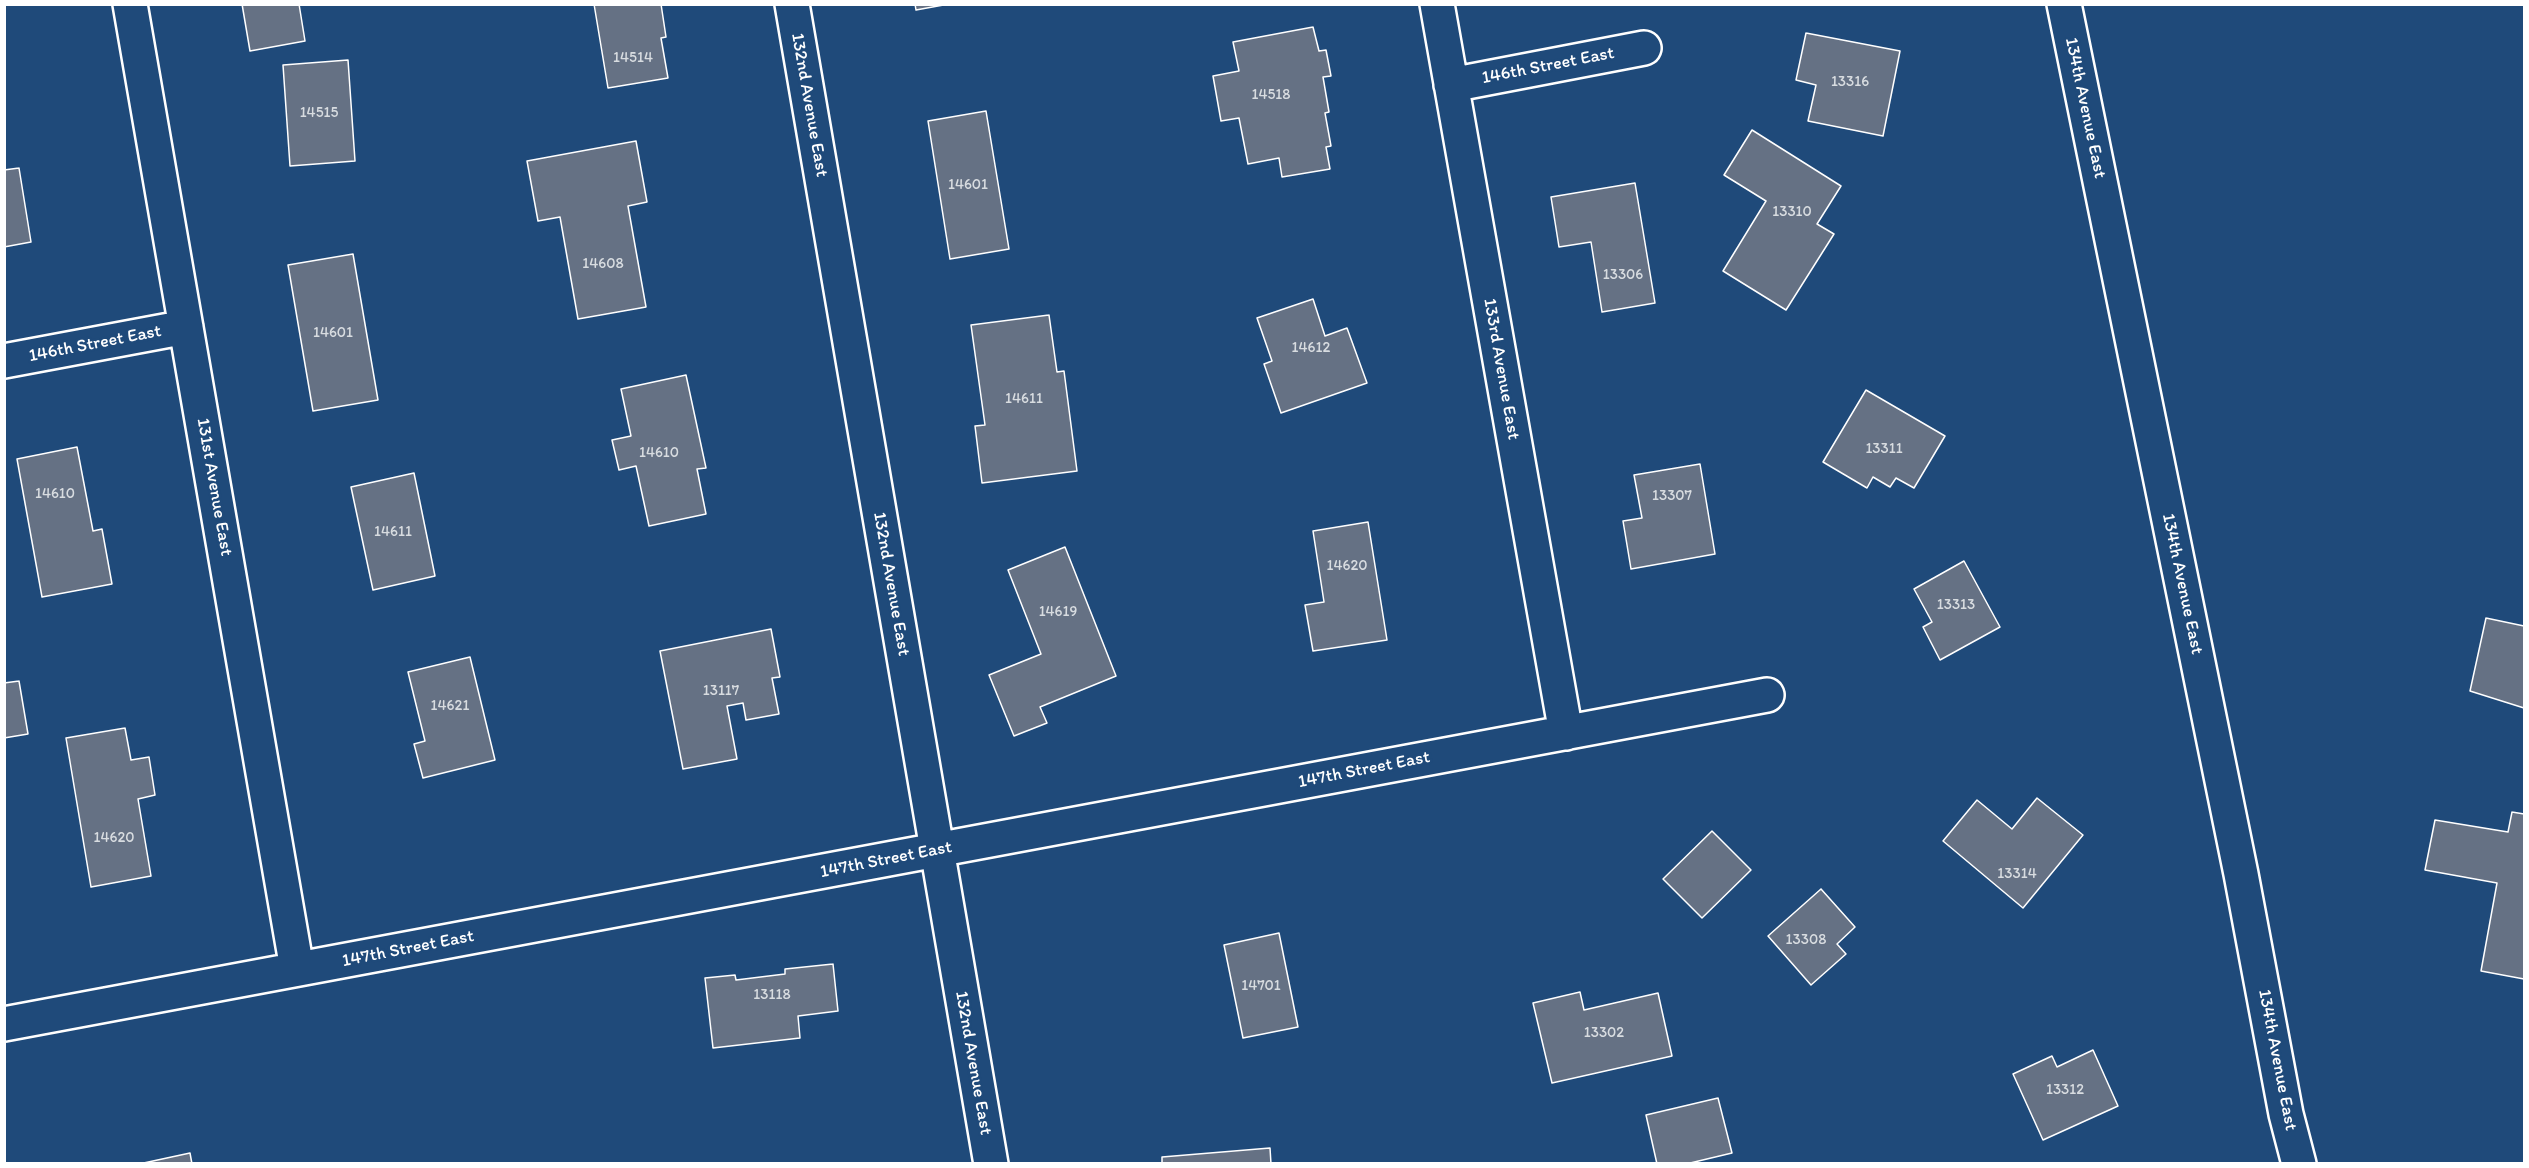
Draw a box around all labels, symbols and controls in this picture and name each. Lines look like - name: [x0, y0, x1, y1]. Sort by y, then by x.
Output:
- street label: 132nd Avenue East: [786, 31, 832, 179]
- street label: 134th Avenue East: [2060, 36, 2110, 180]
- street label: 146th Street East: [1480, 43, 1616, 89]
- house number: 14514: [613, 49, 653, 67]
- house number: 13316: [1831, 73, 1869, 91]
- house number: 14518: [1251, 86, 1291, 104]
- house number: 14515: [300, 104, 338, 122]
- house number: 14601: [948, 176, 988, 194]
- house number: 13310: [1772, 203, 1812, 221]
- house number: 14608: [582, 255, 624, 273]
- house number: 13306: [1603, 266, 1643, 284]
- street label: 133rd Avenue East: [1478, 297, 1524, 441]
- street label: 146th Street East: [27, 321, 163, 367]
- house number: 14601: [313, 324, 353, 342]
- house number: 14612: [1292, 339, 1330, 357]
- house number: 14611: [1005, 390, 1043, 408]
- street label: 131st Avenue East: [191, 416, 237, 558]
- house number: 13311: [1865, 440, 1903, 458]
- house number: 14610: [639, 444, 679, 462]
- house number: 14610: [35, 485, 75, 503]
- house number: 13307: [1652, 487, 1692, 505]
- street label: 132nd Avenue East: [868, 510, 914, 658]
- street label: 134th Avenue East: [2157, 512, 2207, 656]
- house number: 14611: [374, 523, 412, 541]
- house number: 14620: [1326, 557, 1368, 575]
- house number: 13313: [1937, 596, 1975, 614]
- house number: 14619: [1039, 603, 1077, 621]
- house number: 13117: [703, 682, 739, 700]
- house number: 14621: [431, 697, 469, 715]
- street label: 147th Street East: [1296, 747, 1432, 793]
- house number: 14620: [93, 829, 135, 847]
- street label: 147th Street East: [818, 837, 954, 883]
- house number: 13314: [1997, 865, 2037, 883]
- street label: 147th Street East: [340, 926, 476, 972]
- house number: 13308: [1786, 931, 1826, 949]
- house number: 14701: [1241, 977, 1281, 995]
- house number: 13118: [753, 986, 791, 1004]
- street label: 134th Avenue East: [2253, 988, 2301, 1132]
- street label: 132nd Avenue East: [950, 989, 996, 1137]
- house number: 13302: [1584, 1024, 1624, 1042]
- house number: 13312: [2046, 1081, 2084, 1099]

